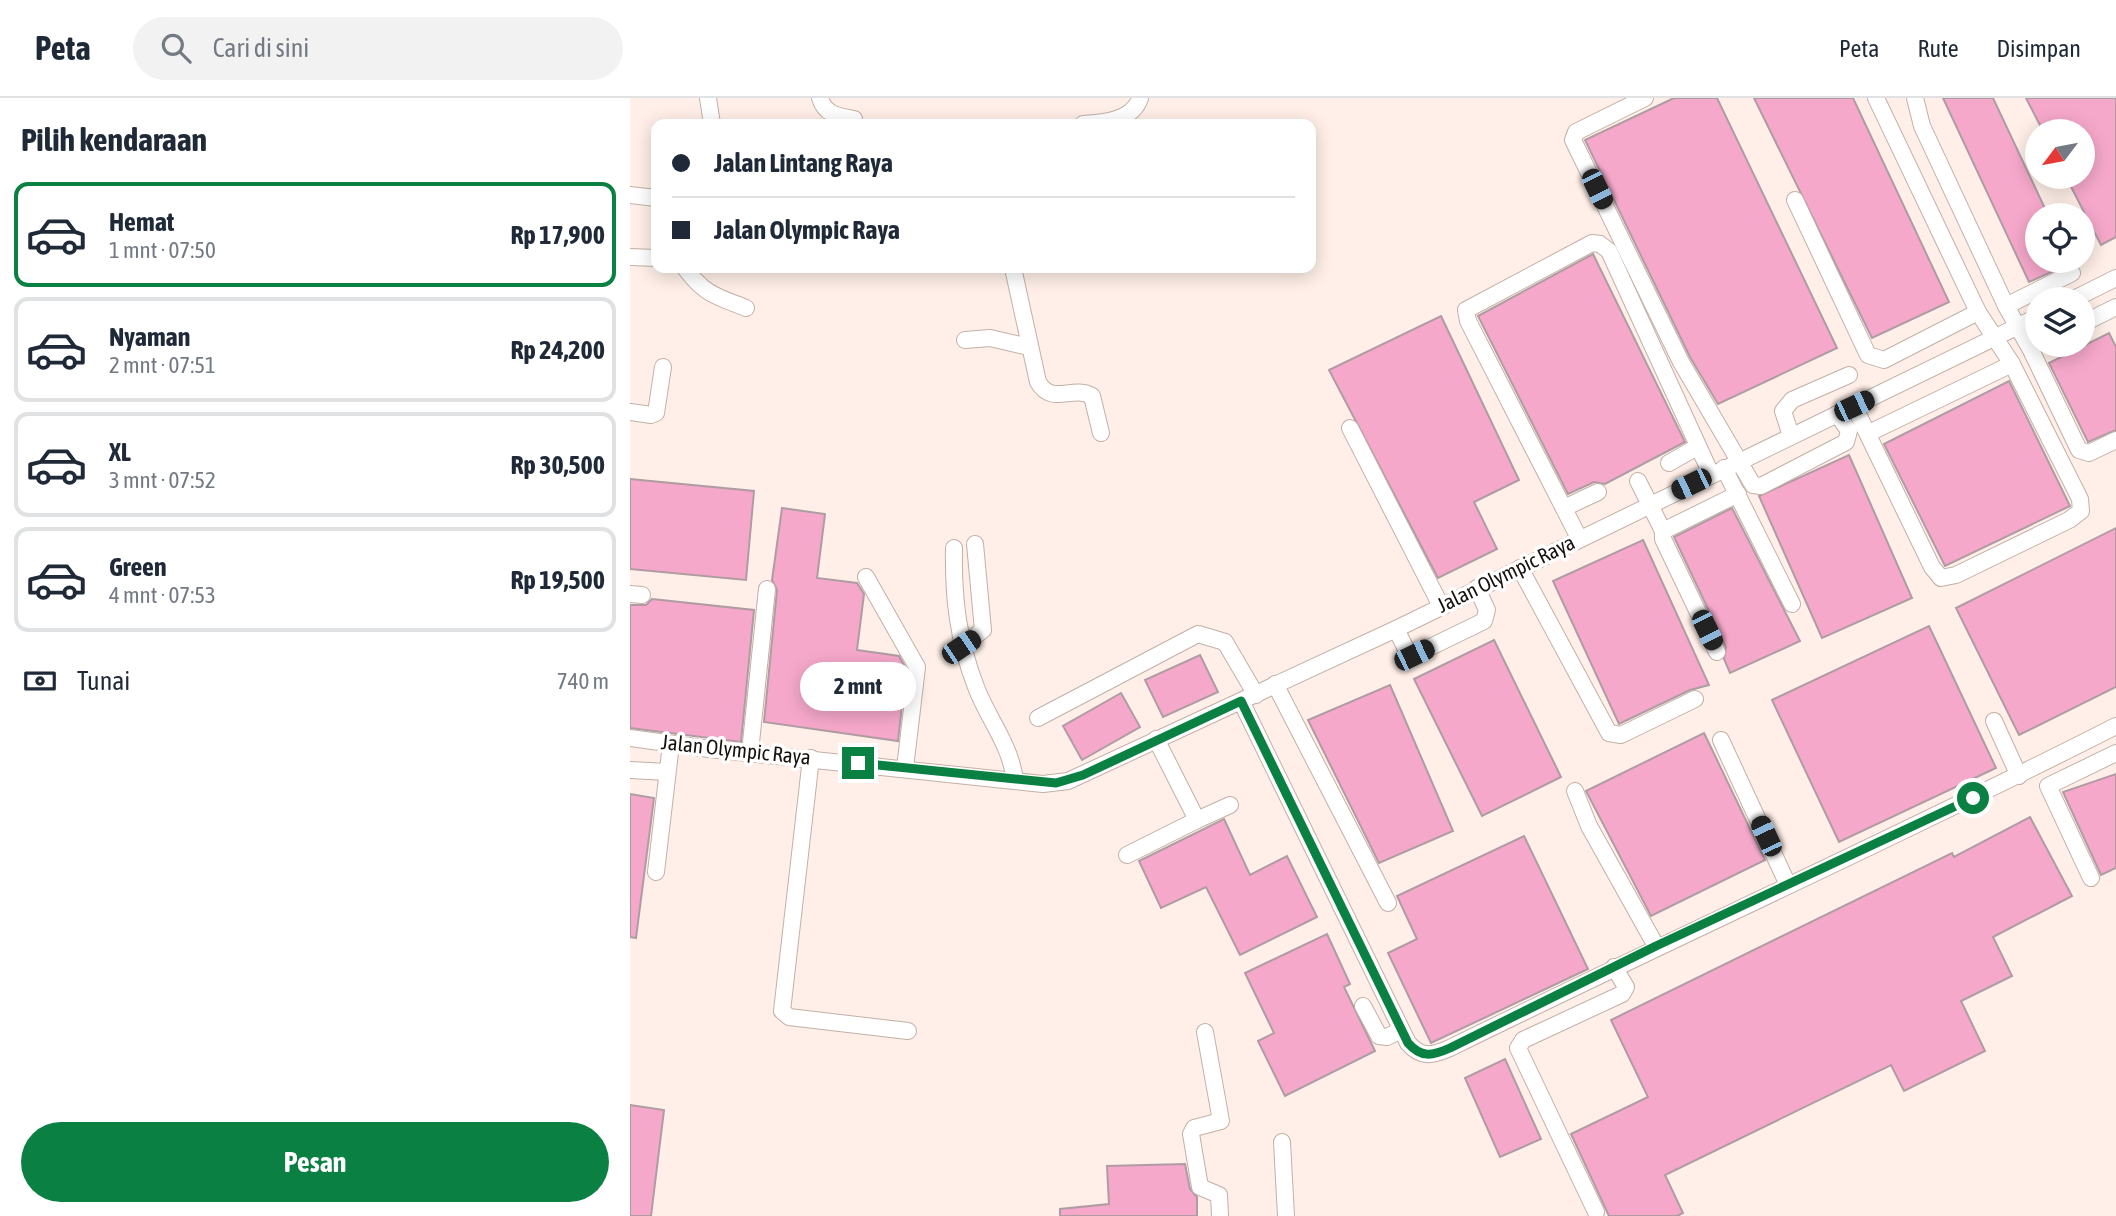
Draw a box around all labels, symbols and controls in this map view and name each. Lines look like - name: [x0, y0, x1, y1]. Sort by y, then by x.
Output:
- search box: [133, 17, 623, 80]
- text: Peta: [35, 29, 91, 67]
- icon: search: [157, 29, 195, 67]
- text: Cari di sini: [213, 33, 309, 63]
- text: Peta: [1839, 35, 1879, 62]
- text: Rute: [1917, 35, 1959, 62]
- text: Disimpan: [1997, 35, 2081, 62]
- north arrow: [2025, 119, 2095, 189]
- map controls: [2025, 119, 2095, 357]
- text: Pilih kendaraan: [21, 121, 207, 158]
- text: Jalan Lintang Raya: [714, 148, 893, 178]
- car: [1579, 166, 1616, 212]
- icon: car: [25, 203, 88, 266]
- button: locate: [2025, 203, 2095, 273]
- text: Hemat: [109, 207, 174, 237]
- text: Jalan Olympic Raya: [714, 215, 900, 245]
- text: Rp 17,900: [510, 220, 605, 250]
- text: 1 mnt · 07:50: [109, 237, 216, 263]
- button: layers: [2025, 287, 2095, 357]
- icon: car: [25, 318, 88, 381]
- text: Nyaman: [109, 322, 190, 352]
- text: Rp 24,200: [510, 335, 605, 365]
- text: 2 mnt · 07:51: [109, 352, 216, 378]
- car: [1831, 388, 1878, 424]
- icon: car: [25, 433, 88, 496]
- text: XL: [109, 437, 131, 467]
- text: Rp 30,500: [510, 450, 605, 480]
- car: [1668, 465, 1715, 503]
- text: 3 mnt · 07:52: [109, 467, 216, 493]
- street label: Jalan Olympic Raya: [1433, 529, 1578, 617]
- icon: car: [25, 548, 88, 611]
- text: Green: [109, 552, 167, 582]
- text: Rp 19,500: [510, 565, 605, 595]
- text: 4 mnt · 07:53: [109, 582, 216, 608]
- car: [1689, 607, 1726, 653]
- car: [938, 627, 985, 667]
- car: [1391, 636, 1438, 674]
- icon: cash: [21, 662, 59, 700]
- callout: 2 mnt: [800, 662, 916, 710]
- text: Tunai: [77, 666, 130, 696]
- text: 740 m: [557, 668, 609, 694]
- text: 2 mnt: [834, 673, 882, 699]
- street label: Jalan Olympic Raya: [660, 729, 812, 769]
- route end: [842, 747, 874, 779]
- route start: [1957, 782, 1989, 814]
- car: [1748, 813, 1785, 859]
- button: Pesan: [21, 1122, 609, 1202]

